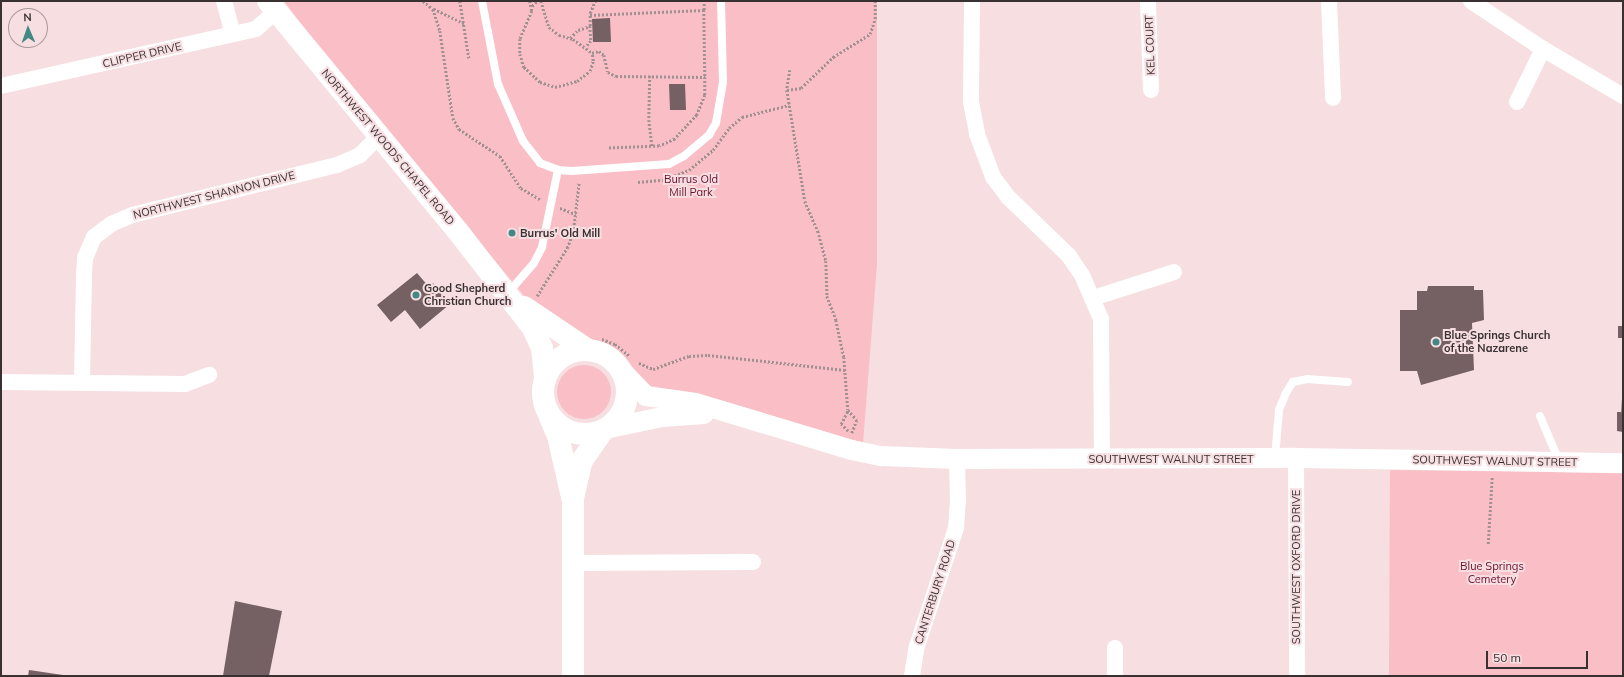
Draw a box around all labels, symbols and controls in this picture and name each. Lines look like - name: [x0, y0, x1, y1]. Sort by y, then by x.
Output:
- north arrow: [8, 8, 48, 48]
- text: N: [23, 10, 32, 24]
- street label: KEL COURT: [1142, 15, 1158, 75]
- street label: CLIPPER DRIVE: [101, 40, 183, 70]
- street label: NORTHWEST WOODS CHAPEL ROAD: [319, 66, 457, 228]
- street label: NORTHWEST SHANNON DRIVE: [132, 168, 296, 222]
- park label: Burrus Old Mill Park: [664, 173, 718, 199]
- place label: Burrus' Old Mill: [520, 226, 600, 240]
- marker: Burrus' Old Mill: [507, 228, 517, 238]
- place label: Good Shepherd Christian Church: [424, 282, 511, 308]
- marker: Good Shepherd Christian Church: [411, 290, 421, 300]
- place label: Blue Springs Church of the Nazarene: [1444, 329, 1550, 355]
- marker: Blue Springs Church of the Nazarene: [1431, 337, 1441, 347]
- street label: SOUTHWEST WALNUT STREET: [1088, 452, 1254, 466]
- street label: SOUTHWEST WALNUT STREET: [1412, 453, 1578, 469]
- street label: SOUTHWEST OXFORD DRIVE: [1289, 490, 1303, 644]
- street label: CANTERBURY ROAD: [912, 538, 958, 646]
- park label: Blue Springs Cemetery: [1460, 560, 1524, 586]
- scale bar: [1488, 643, 1590, 669]
- text: 50 m: [1493, 650, 1521, 665]

